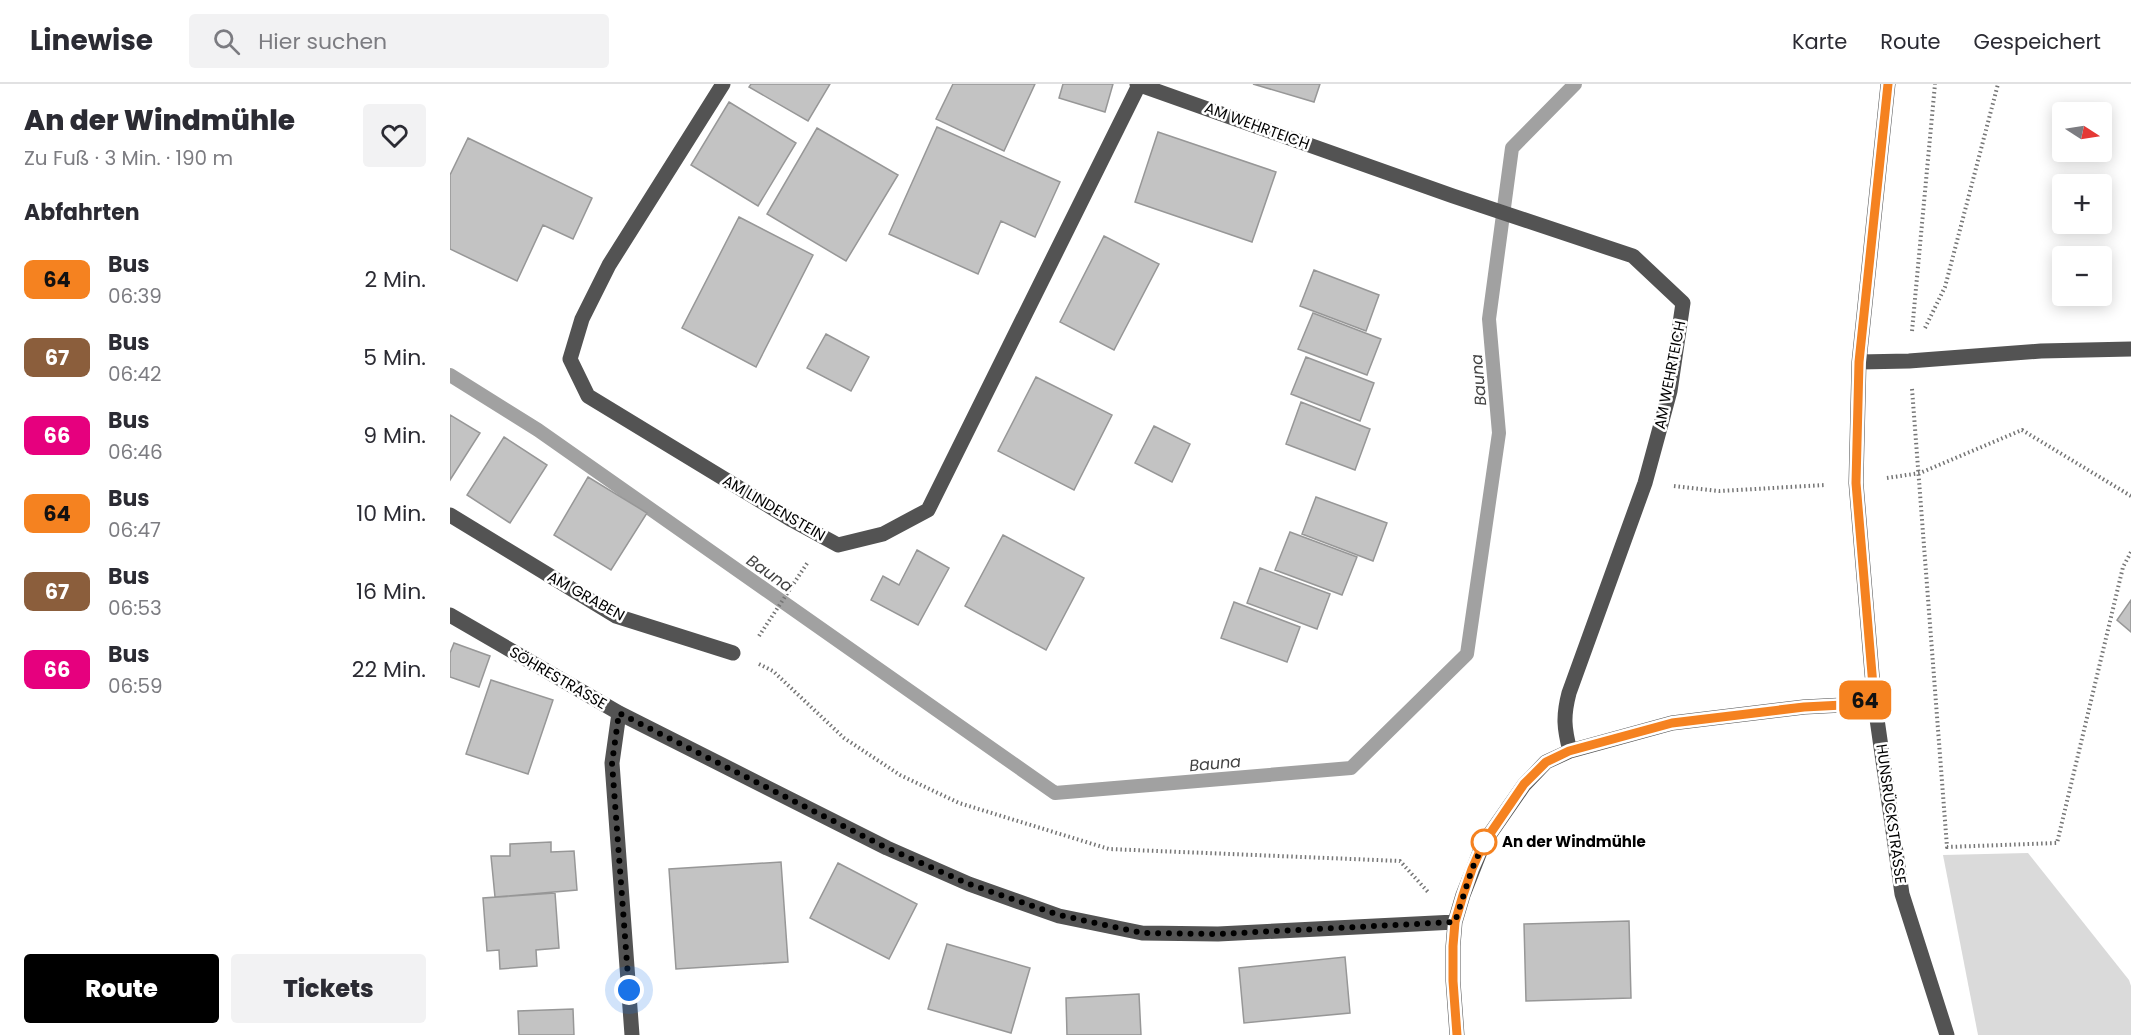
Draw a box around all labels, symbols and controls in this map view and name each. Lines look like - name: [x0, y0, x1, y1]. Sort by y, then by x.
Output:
- search box: [189, 14, 609, 68]
- text: Linewise: [30, 21, 153, 60]
- icon: search: [210, 25, 243, 58]
- text: Hier suchen: [258, 26, 387, 57]
- text: Karte: [1792, 27, 1847, 56]
- text: Route: [1880, 27, 1941, 56]
- text: Gespeichert: [1974, 27, 2101, 56]
- street label: AM WEHRTEICH: [1202, 97, 1313, 154]
- text: An der Windmühle: [24, 101, 295, 140]
- north arrow: [2052, 102, 2112, 162]
- map controls: [2052, 102, 2112, 306]
- button: heart: [363, 104, 426, 167]
- text: Zu Fuß · 3 Min. · 190 m: [24, 144, 233, 172]
- button: +: [2052, 174, 2112, 234]
- text: Abfahrten: [24, 197, 140, 228]
- button: −: [2052, 246, 2112, 306]
- text: Bus: [108, 249, 150, 280]
- text: 2 Min.: [364, 264, 426, 295]
- text: 64: [43, 265, 71, 294]
- text: 06:39: [108, 282, 162, 310]
- street label: AM WEHRTEICH: [1649, 319, 1690, 431]
- text: Bus: [108, 327, 150, 358]
- text: 5 Min.: [363, 342, 426, 373]
- text: 67: [45, 343, 69, 372]
- water label: Bauna: [1465, 353, 1492, 407]
- text: 06:42: [108, 360, 162, 388]
- text: Bus: [108, 405, 150, 436]
- text: 9 Min.: [363, 420, 426, 451]
- text: 66: [44, 421, 70, 450]
- text: 06:46: [108, 438, 163, 466]
- street label: AM LINDENSTEIN: [719, 470, 829, 546]
- text: Bus: [108, 483, 150, 514]
- text: 10 Min.: [356, 498, 426, 529]
- text: 64: [43, 499, 71, 528]
- text: 06:47: [108, 516, 161, 544]
- water label: Bauna: [742, 549, 798, 598]
- text: Bus: [108, 561, 150, 592]
- street label: AM GRABEN: [544, 566, 629, 625]
- text: 16 Min.: [356, 576, 426, 607]
- text: 67: [45, 577, 69, 606]
- text: 06:53: [108, 594, 162, 622]
- text: Bus: [108, 639, 150, 670]
- street label: SÖHRESTRASSE: [506, 641, 611, 714]
- text: 22 Min.: [352, 654, 426, 685]
- text: 66: [44, 655, 70, 684]
- text: 06:59: [108, 672, 163, 700]
- line badge: 64: [1838, 680, 1892, 720]
- text: 64: [1851, 686, 1879, 715]
- street label: HUNSRÜCKSTRASSE: [1871, 743, 1912, 885]
- water label: Bauna: [1188, 750, 1242, 777]
- marker: An der Windmühle: [1471, 829, 1497, 855]
- place label: An der Windmühle: [1502, 831, 1646, 852]
- button: Route: [24, 954, 219, 1023]
- button: Tickets: [231, 954, 426, 1023]
- your location: [614, 975, 644, 1005]

